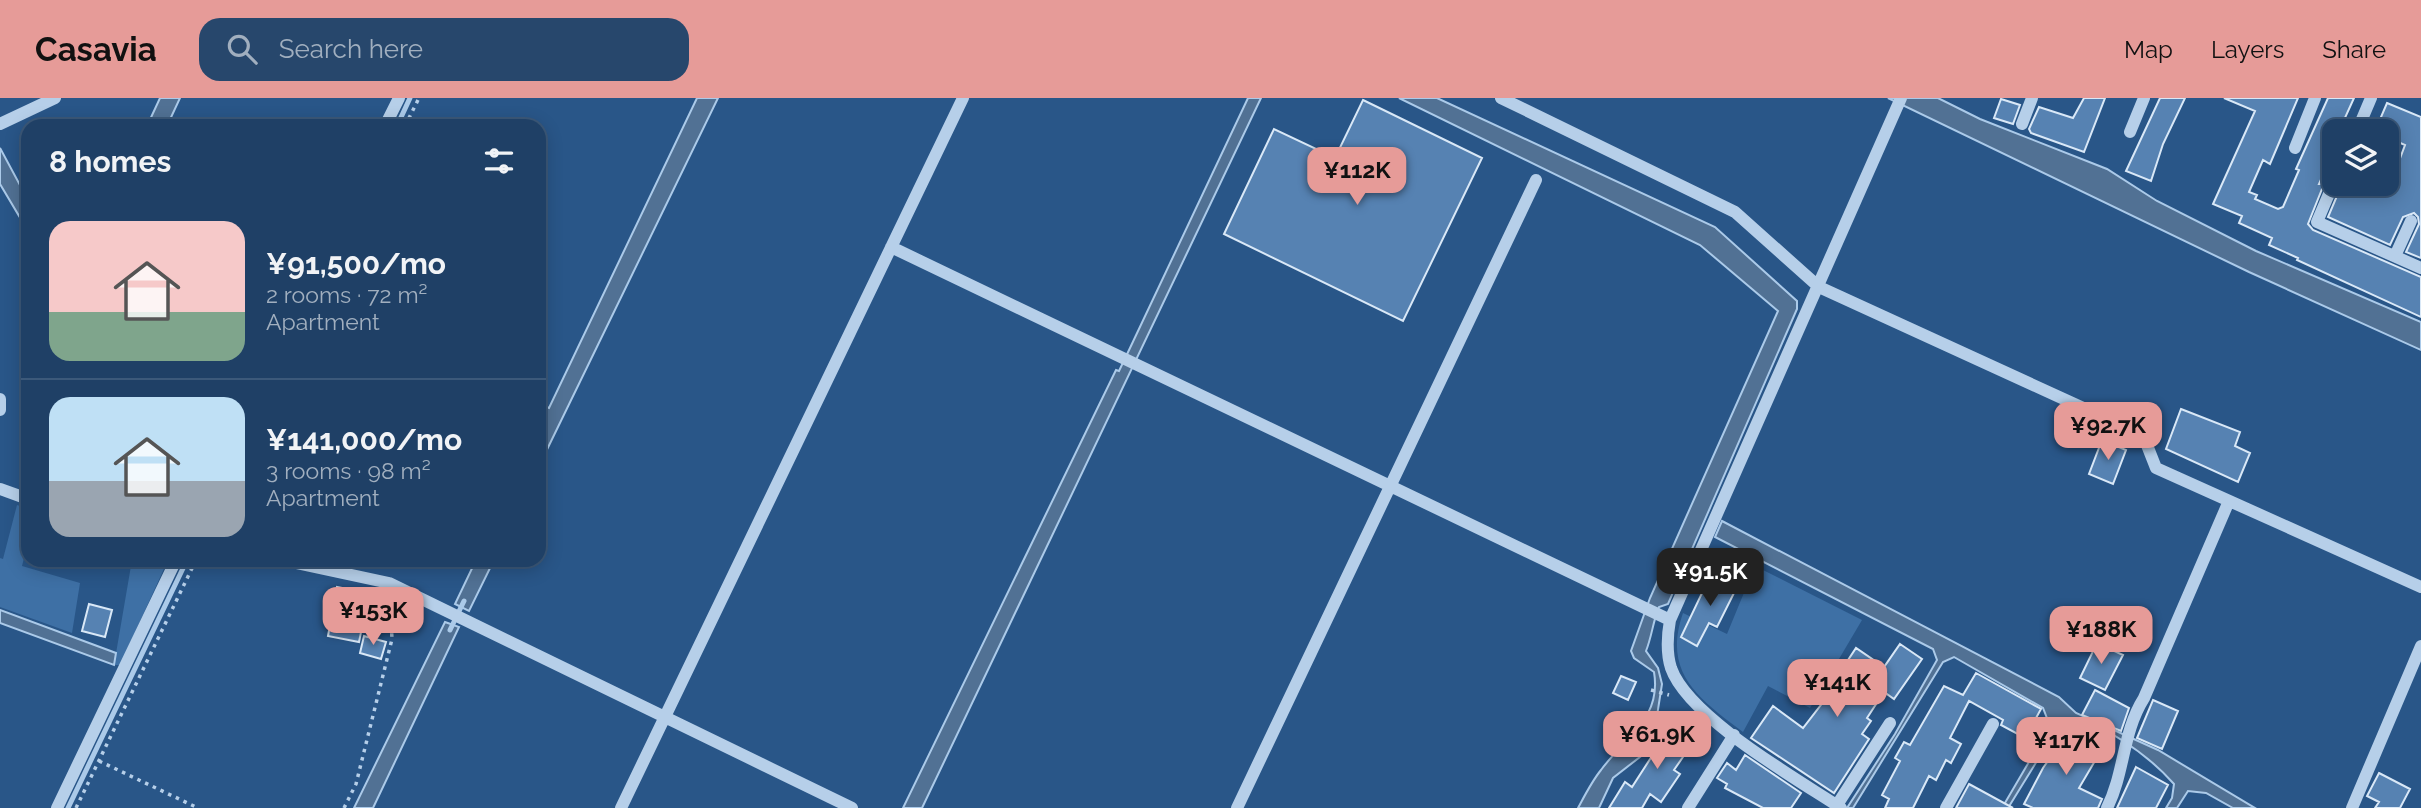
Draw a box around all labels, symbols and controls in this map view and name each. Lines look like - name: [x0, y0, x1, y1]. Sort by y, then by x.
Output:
- search box: [199, 18, 689, 81]
- text: Casavia: [35, 30, 157, 69]
- icon: search: [223, 30, 261, 68]
- text: Search here: [279, 34, 423, 64]
- text: Map: [2124, 35, 2173, 64]
- text: Layers: [2211, 35, 2284, 64]
- text: Share: [2322, 35, 2386, 64]
- map controls: [2322, 119, 2399, 196]
- button: layers: [2322, 119, 2399, 196]
- icon: filters: [480, 142, 518, 180]
- text: 8 homes: [49, 144, 171, 179]
- pin: ¥112K: [1308, 148, 1406, 207]
- text: ¥112K: [1323, 156, 1391, 183]
- text: ¥91,500/mo: [266, 246, 446, 281]
- icon: home: [105, 249, 189, 333]
- text: 2 rooms · 72 m²: [266, 281, 427, 308]
- text: Apartment: [266, 308, 380, 335]
- pin: ¥92.7K: [2051, 402, 2165, 462]
- text: ¥92.7K: [2070, 411, 2146, 438]
- text: ¥141,000/mo: [266, 422, 462, 457]
- icon: home: [105, 425, 189, 509]
- text: 3 rooms · 98 m²: [266, 457, 431, 484]
- text: Apartment: [266, 484, 380, 511]
- pin: ¥91.5K: [1653, 548, 1767, 608]
- text: ¥91.5K: [1673, 557, 1747, 584]
- pin: ¥153K: [324, 588, 422, 647]
- text: ¥153K: [339, 596, 407, 623]
- pin: ¥188K: [2052, 606, 2150, 666]
- text: ¥188K: [2066, 615, 2136, 642]
- pin: ¥141K: [1788, 660, 1886, 719]
- text: ¥141K: [1803, 668, 1871, 695]
- pin: ¥61.9K: [1600, 712, 1714, 771]
- pin: ¥117K: [2017, 718, 2115, 777]
- text: ¥61.9K: [1619, 720, 1695, 747]
- text: ¥117K: [2032, 726, 2100, 753]

